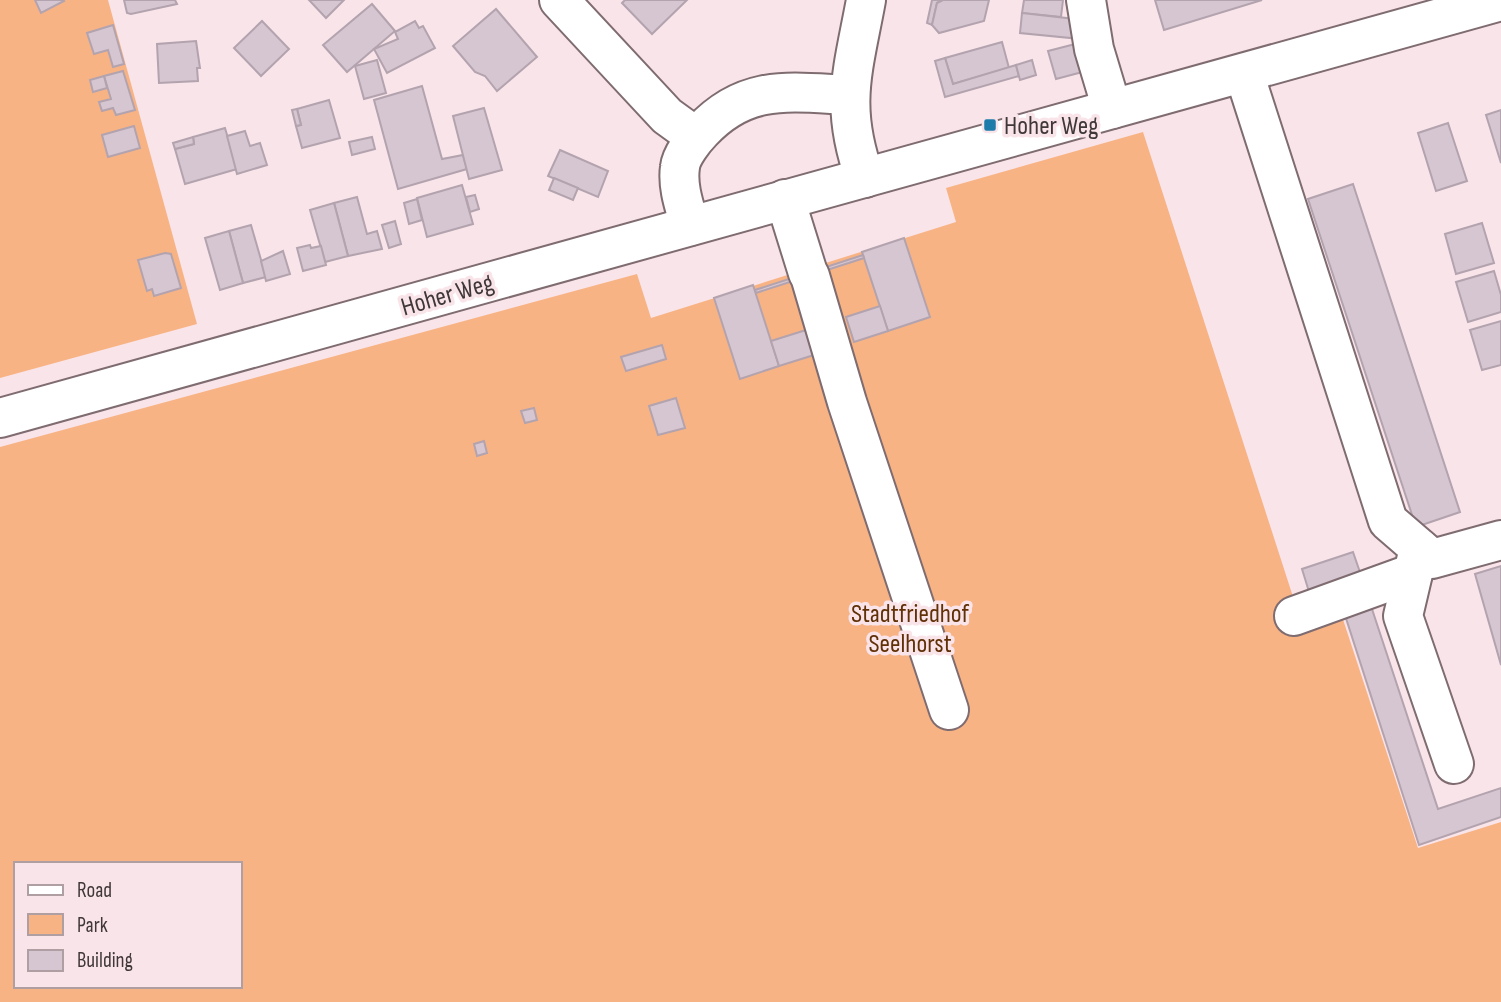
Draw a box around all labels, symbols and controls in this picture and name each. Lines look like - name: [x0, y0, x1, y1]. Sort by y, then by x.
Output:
- place label: Hoher Weg: [1004, 111, 1098, 142]
- marker: Hoher Weg: [982, 117, 998, 133]
- street label: Hoher Weg: [398, 268, 497, 323]
- park label: Stadtfriedhof Seelhorst: [851, 599, 970, 660]
- legend: [14, 862, 242, 988]
- text: Road: [77, 878, 112, 903]
- text: Park: [77, 913, 108, 938]
- text: Building: [77, 948, 133, 973]

